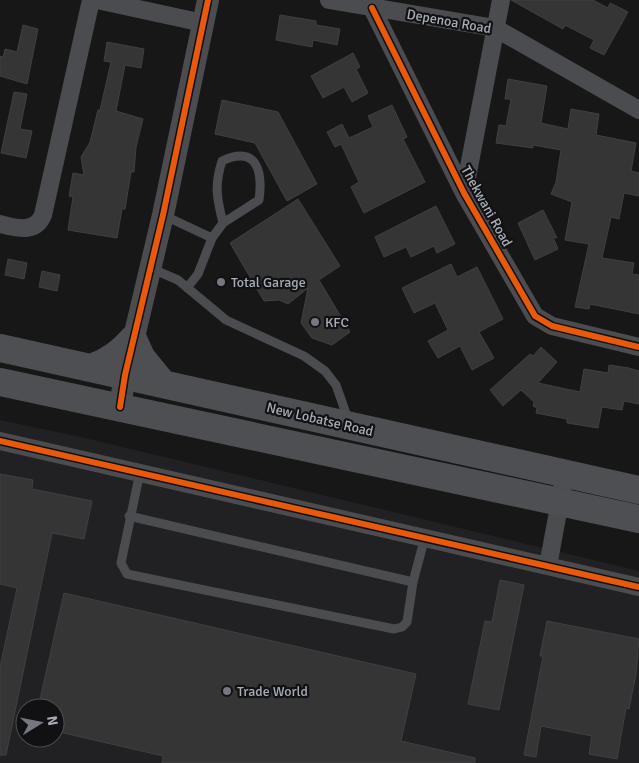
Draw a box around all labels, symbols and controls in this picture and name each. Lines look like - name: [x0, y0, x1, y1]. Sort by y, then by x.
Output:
- street label: Depenoa Road: [405, 6, 493, 37]
- street label: Thekwani Road: [457, 163, 516, 250]
- place label: Total Garage: [231, 274, 306, 291]
- marker: Total Garage: [215, 276, 227, 288]
- place label: KFC: [325, 314, 349, 331]
- marker: KFC: [309, 316, 321, 328]
- street label: New Lobatse Road: [265, 399, 375, 440]
- place label: Trade World: [237, 683, 308, 700]
- marker: Trade World: [221, 685, 233, 697]
- north arrow: [15, 698, 65, 748]
- text: N: [43, 715, 62, 727]

